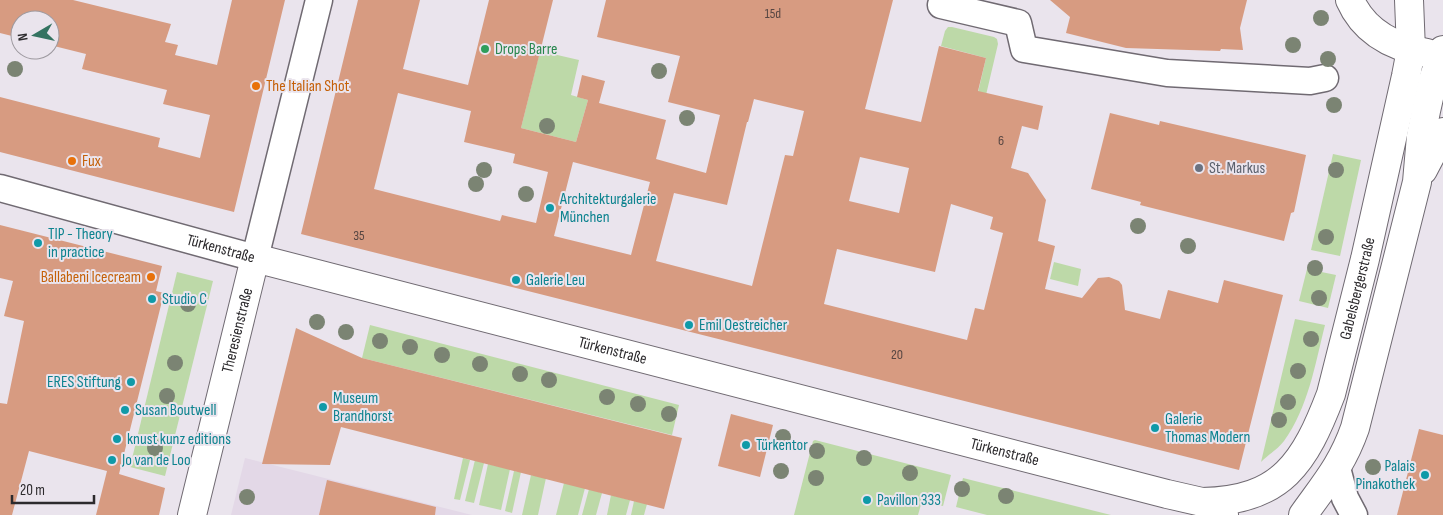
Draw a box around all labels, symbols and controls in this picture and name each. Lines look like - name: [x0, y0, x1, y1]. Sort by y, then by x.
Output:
- house number: 15d: [765, 5, 781, 22]
- north arrow: [10, 10, 60, 60]
- text: N: [14, 32, 32, 42]
- place label: Drops Barre: [495, 40, 557, 59]
- marker: Drops Barre: [479, 43, 491, 55]
- place label: The Italian Shot: [266, 77, 350, 96]
- marker: The Italian Shot: [250, 80, 262, 92]
- house number: 6: [998, 132, 1004, 149]
- place label: Fux: [82, 152, 101, 171]
- marker: Fux: [66, 155, 78, 167]
- place label: St. Markus: [1209, 159, 1266, 178]
- marker: St. Markus: [1193, 162, 1205, 174]
- place label: Architekturgalerie München: [559, 190, 657, 227]
- marker: Architekturgalerie München: [544, 202, 556, 214]
- place label: TIP - Theory in practice: [48, 225, 113, 262]
- house number: 35: [353, 227, 365, 244]
- street label: Türkenstraße: [184, 230, 257, 267]
- street label: Gabelsbergerstraße: [1336, 236, 1379, 341]
- marker: TIP - Theory in practice: [32, 237, 44, 249]
- place label: Ballabeni Icecream: [41, 268, 141, 287]
- marker: Ballabeni Icecream: [145, 271, 157, 283]
- place label: Galerie Leu: [526, 271, 585, 290]
- marker: Galerie Leu: [510, 274, 522, 286]
- street label: Theresienstraße: [218, 286, 257, 375]
- place label: Studio C: [162, 290, 207, 309]
- marker: Studio C: [146, 293, 158, 305]
- place label: Emil Oestreicher: [699, 316, 788, 335]
- marker: Emil Oestreicher: [683, 319, 695, 331]
- street label: Türkenstraße: [576, 333, 649, 369]
- house number: 20: [891, 346, 903, 363]
- place label: ERES Stiftung: [47, 373, 121, 392]
- marker: ERES Stiftung: [125, 376, 137, 388]
- place label: Museum Brandhorst: [333, 389, 393, 426]
- place label: Susan Boutwell: [135, 401, 216, 420]
- marker: Museum Brandhorst: [317, 401, 329, 413]
- marker: Susan Boutwell: [119, 404, 131, 416]
- place label: Galerie Thomas Modern: [1165, 410, 1250, 447]
- marker: Galerie Thomas Modern: [1149, 422, 1161, 434]
- place label: knust kunz editions: [127, 430, 231, 449]
- marker: knust kunz editions: [111, 433, 123, 445]
- street label: Türkenstraße: [968, 434, 1041, 470]
- place label: Türkentor: [756, 436, 808, 455]
- marker: Türkentor: [740, 439, 752, 451]
- place label: Jo van de Loo: [121, 451, 191, 470]
- marker: Jo van de Loo: [106, 454, 118, 466]
- place label: Palais Pinakothek: [1355, 457, 1415, 494]
- marker: Palais Pinakothek: [1419, 469, 1431, 481]
- scale bar: [12, 472, 95, 504]
- text: 20 m: [20, 481, 45, 500]
- place label: Pavillon 333: [877, 491, 941, 510]
- marker: Pavillon 333: [861, 494, 873, 506]

